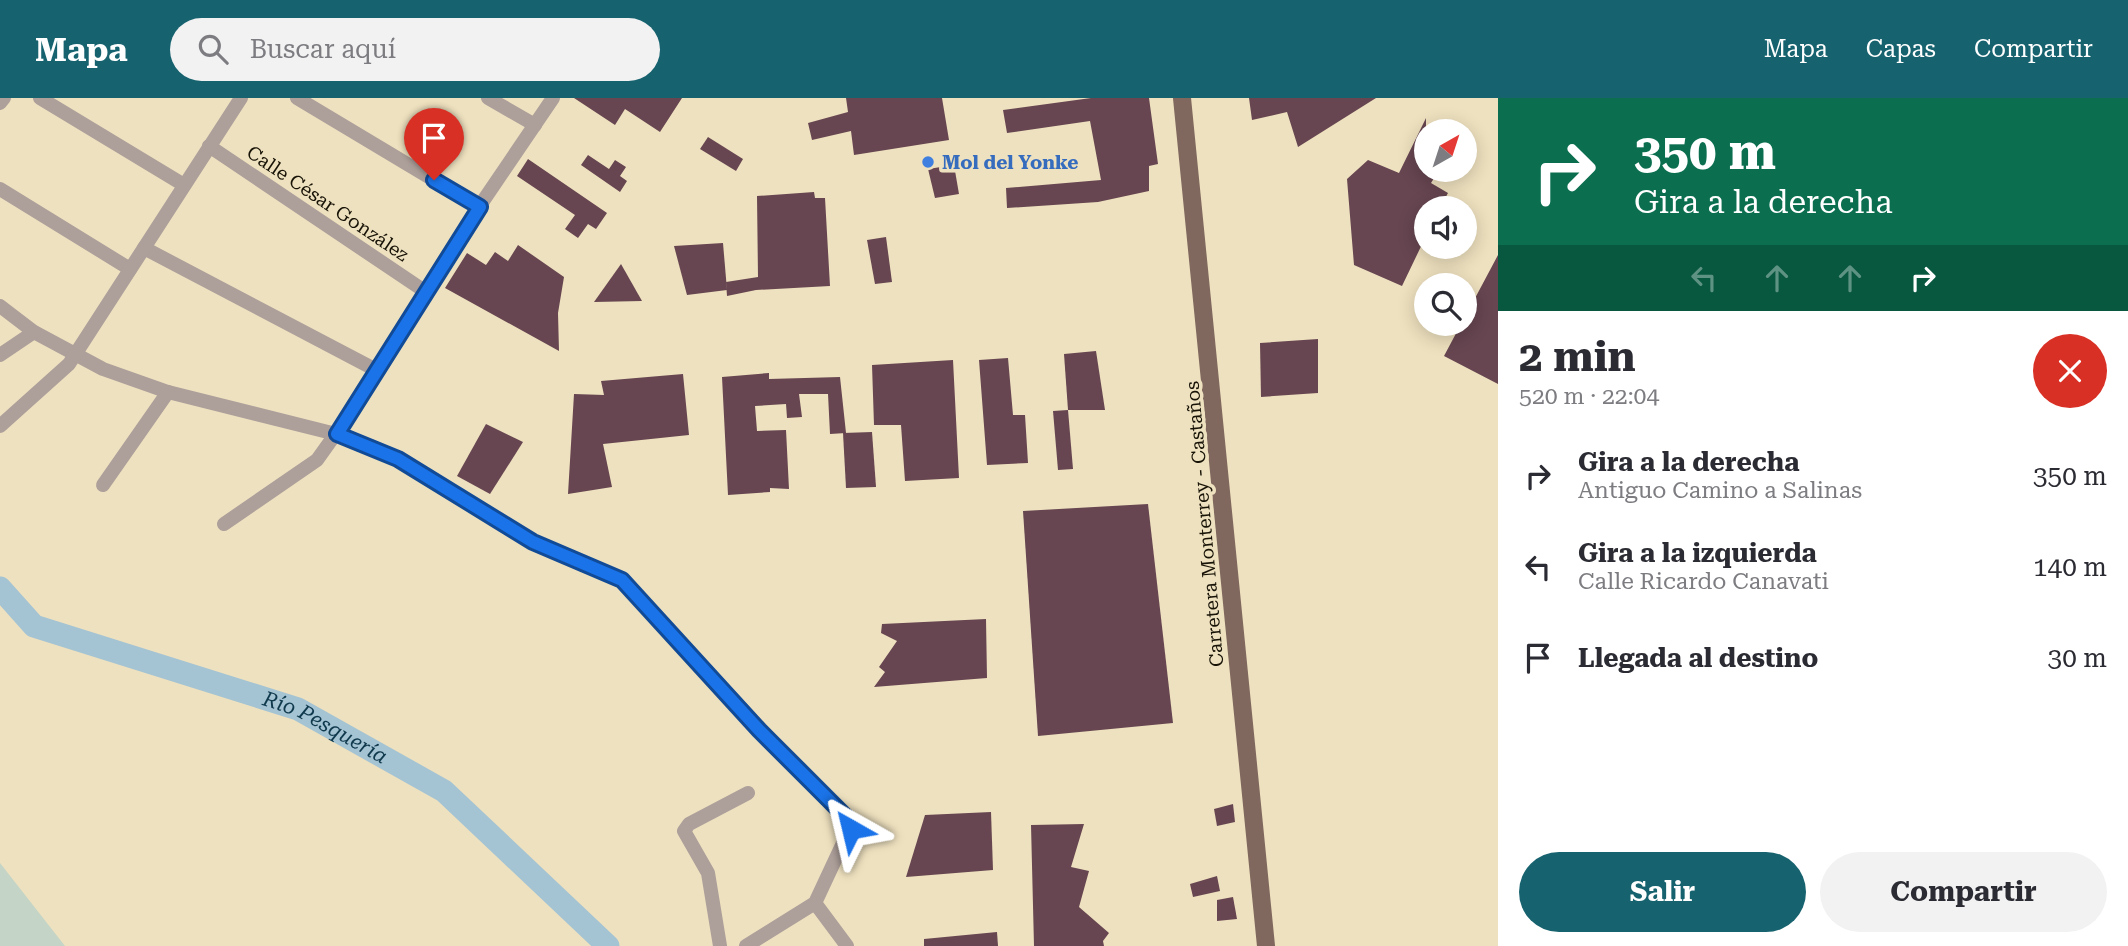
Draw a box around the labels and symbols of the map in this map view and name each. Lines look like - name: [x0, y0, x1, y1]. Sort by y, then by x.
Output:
- pin: [404, 108, 464, 180]
- north arrow: [1414, 119, 1477, 182]
- street label: Calle César González: [242, 141, 413, 266]
- place label: Mol del Yonke: [942, 151, 1078, 174]
- marker: Mol del Yonke: [920, 154, 936, 170]
- street label: Carretera Monterrey - Castaños: [1181, 380, 1228, 668]
- water label: Río Pesquería: [259, 686, 392, 769]
- position arrow: [814, 792, 888, 866]

